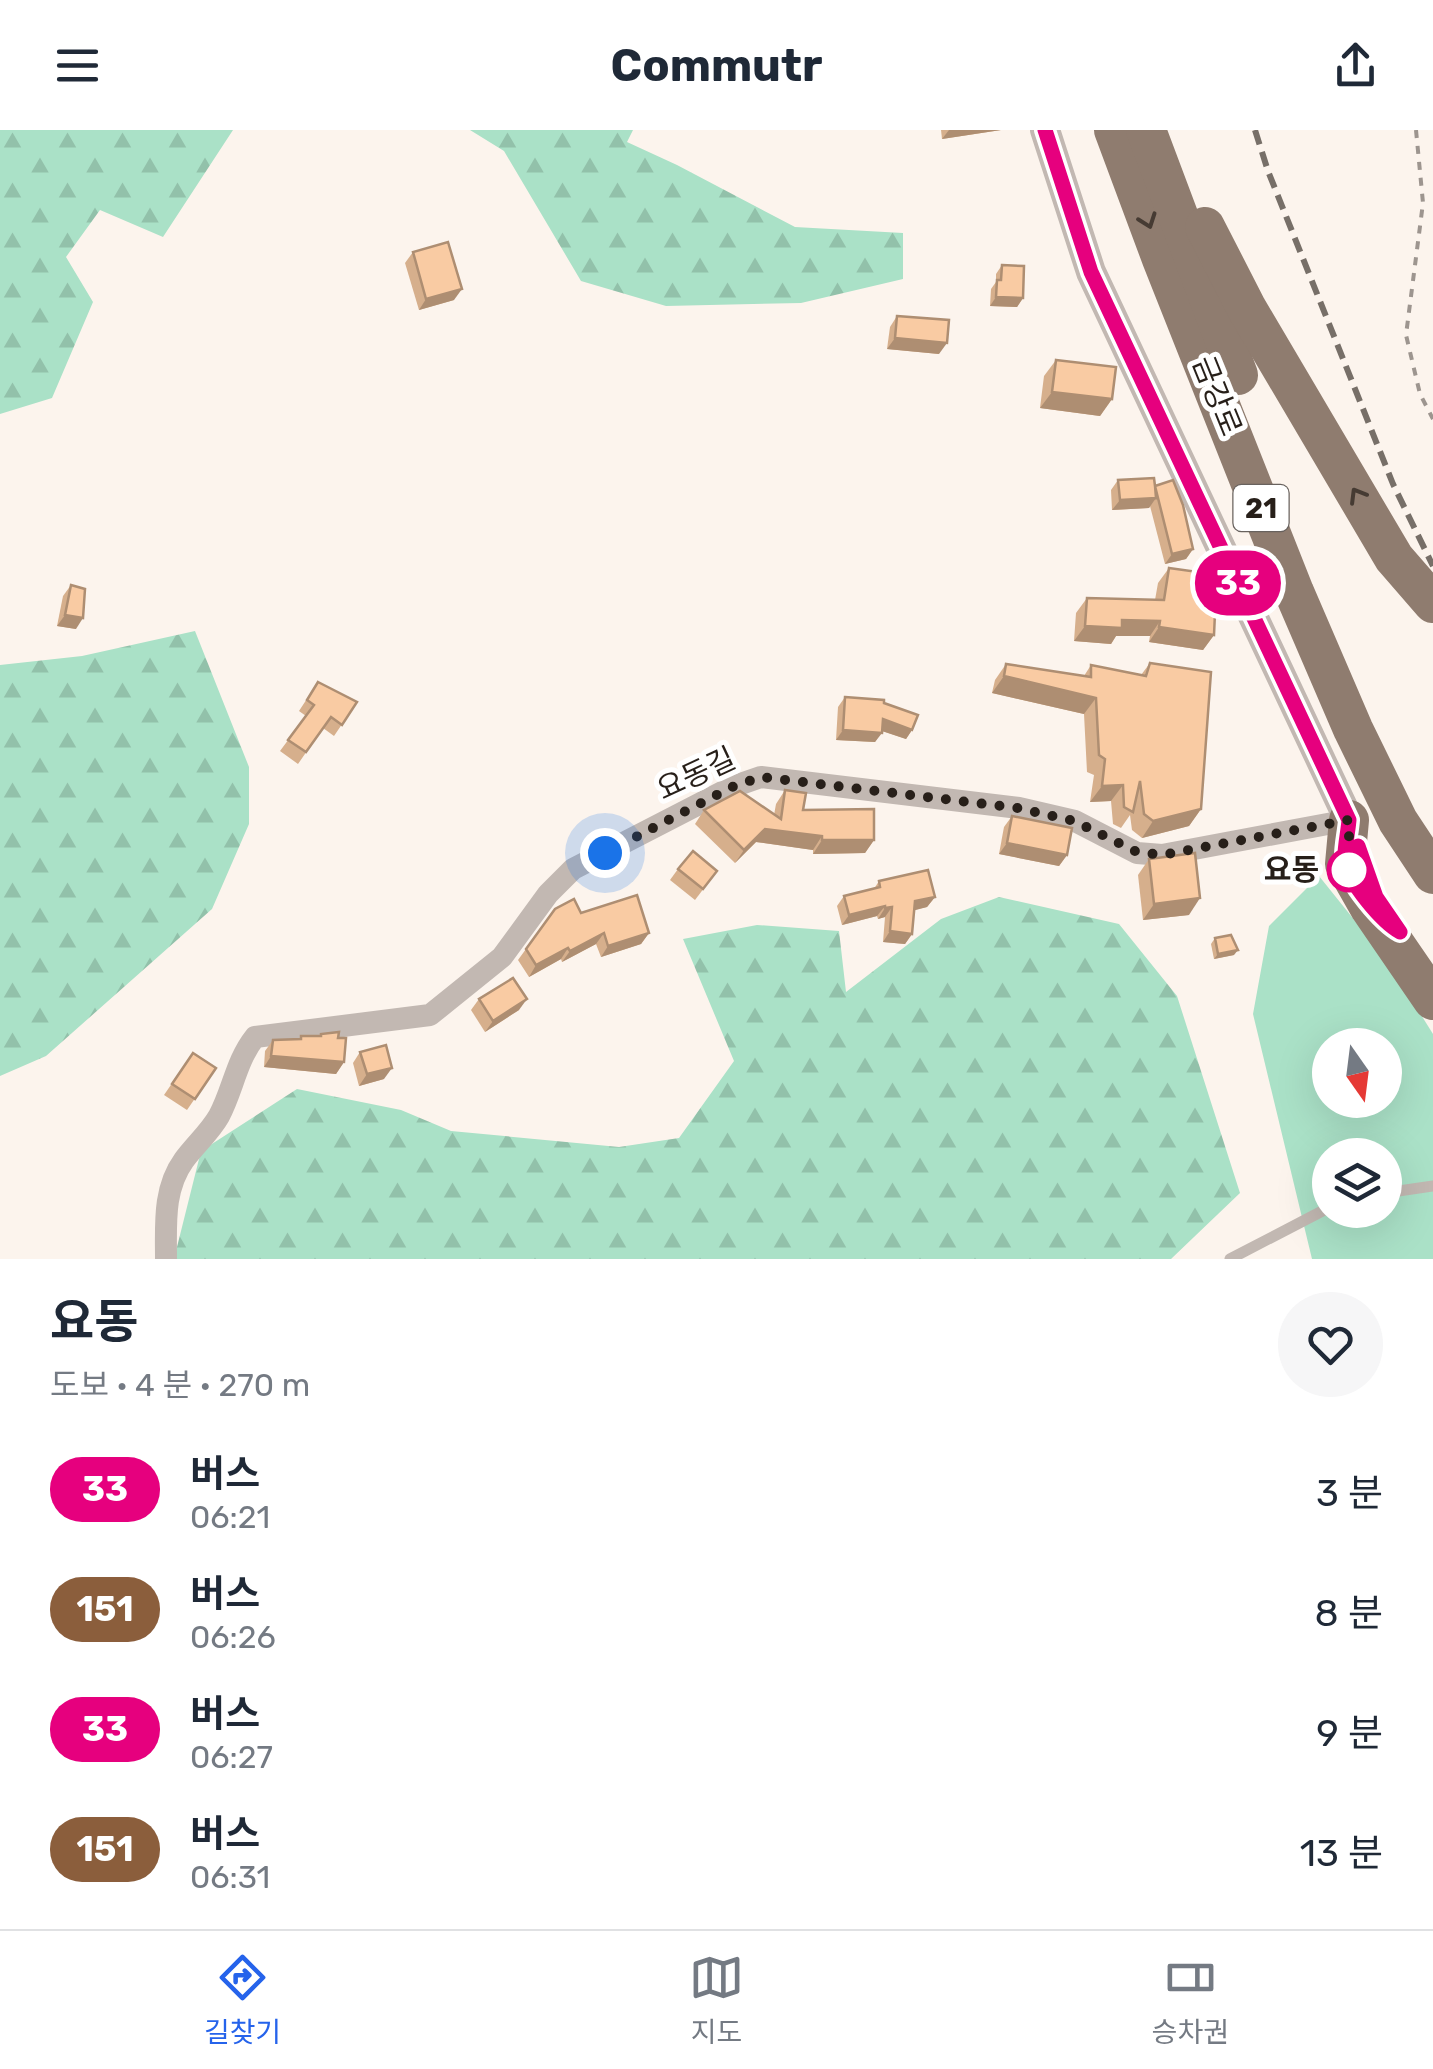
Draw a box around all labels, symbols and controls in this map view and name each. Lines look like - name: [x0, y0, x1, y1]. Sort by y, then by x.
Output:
- icon: menu: [50, 38, 105, 93]
- icon: share: [1328, 38, 1383, 93]
- text: Commutr: [611, 39, 822, 92]
- one-way arrow: [1136, 212, 1157, 229]
- street label: 금강로: [1185, 351, 1249, 441]
- road number: 21: [1234, 485, 1288, 531]
- one-way arrow: [1350, 488, 1369, 506]
- line badge: 33: [1193, 550, 1283, 616]
- text: 33: [1215, 562, 1261, 604]
- street label: 요동길: [651, 740, 741, 808]
- your location: [580, 828, 630, 878]
- marker: 요동: [1328, 849, 1370, 891]
- place label: 요동: [1264, 852, 1319, 888]
- north arrow: [1312, 1028, 1402, 1118]
- map controls: [1312, 1028, 1402, 1228]
- button: layers: [1312, 1138, 1402, 1228]
- button: heart: [1278, 1292, 1383, 1397]
- text: 요동: [50, 1293, 138, 1350]
- text: 도보 · 4 분 · 270 m: [50, 1366, 310, 1404]
- text: 버스: [190, 1451, 260, 1497]
- text: 33: [82, 1468, 128, 1510]
- text: 3 분: [1316, 1470, 1383, 1516]
- text: 06:21: [190, 1498, 270, 1536]
- text: 버스: [190, 1571, 260, 1617]
- text: 151: [76, 1588, 134, 1630]
- text: 8 분: [1315, 1590, 1383, 1636]
- text: 06:26: [190, 1618, 276, 1656]
- text: 버스: [190, 1691, 260, 1737]
- text: 33: [82, 1708, 128, 1750]
- text: 9 분: [1316, 1710, 1383, 1756]
- text: 06:27: [190, 1738, 273, 1776]
- text: 버스: [190, 1811, 260, 1857]
- text: 151: [76, 1828, 134, 1870]
- text: 13 분: [1300, 1830, 1383, 1876]
- text: 06:31: [190, 1858, 270, 1896]
- tab: 길찾기: [204, 1950, 281, 2050]
- tab: 지도: [689, 1950, 744, 2050]
- tab: 승차권: [1152, 1950, 1229, 2050]

